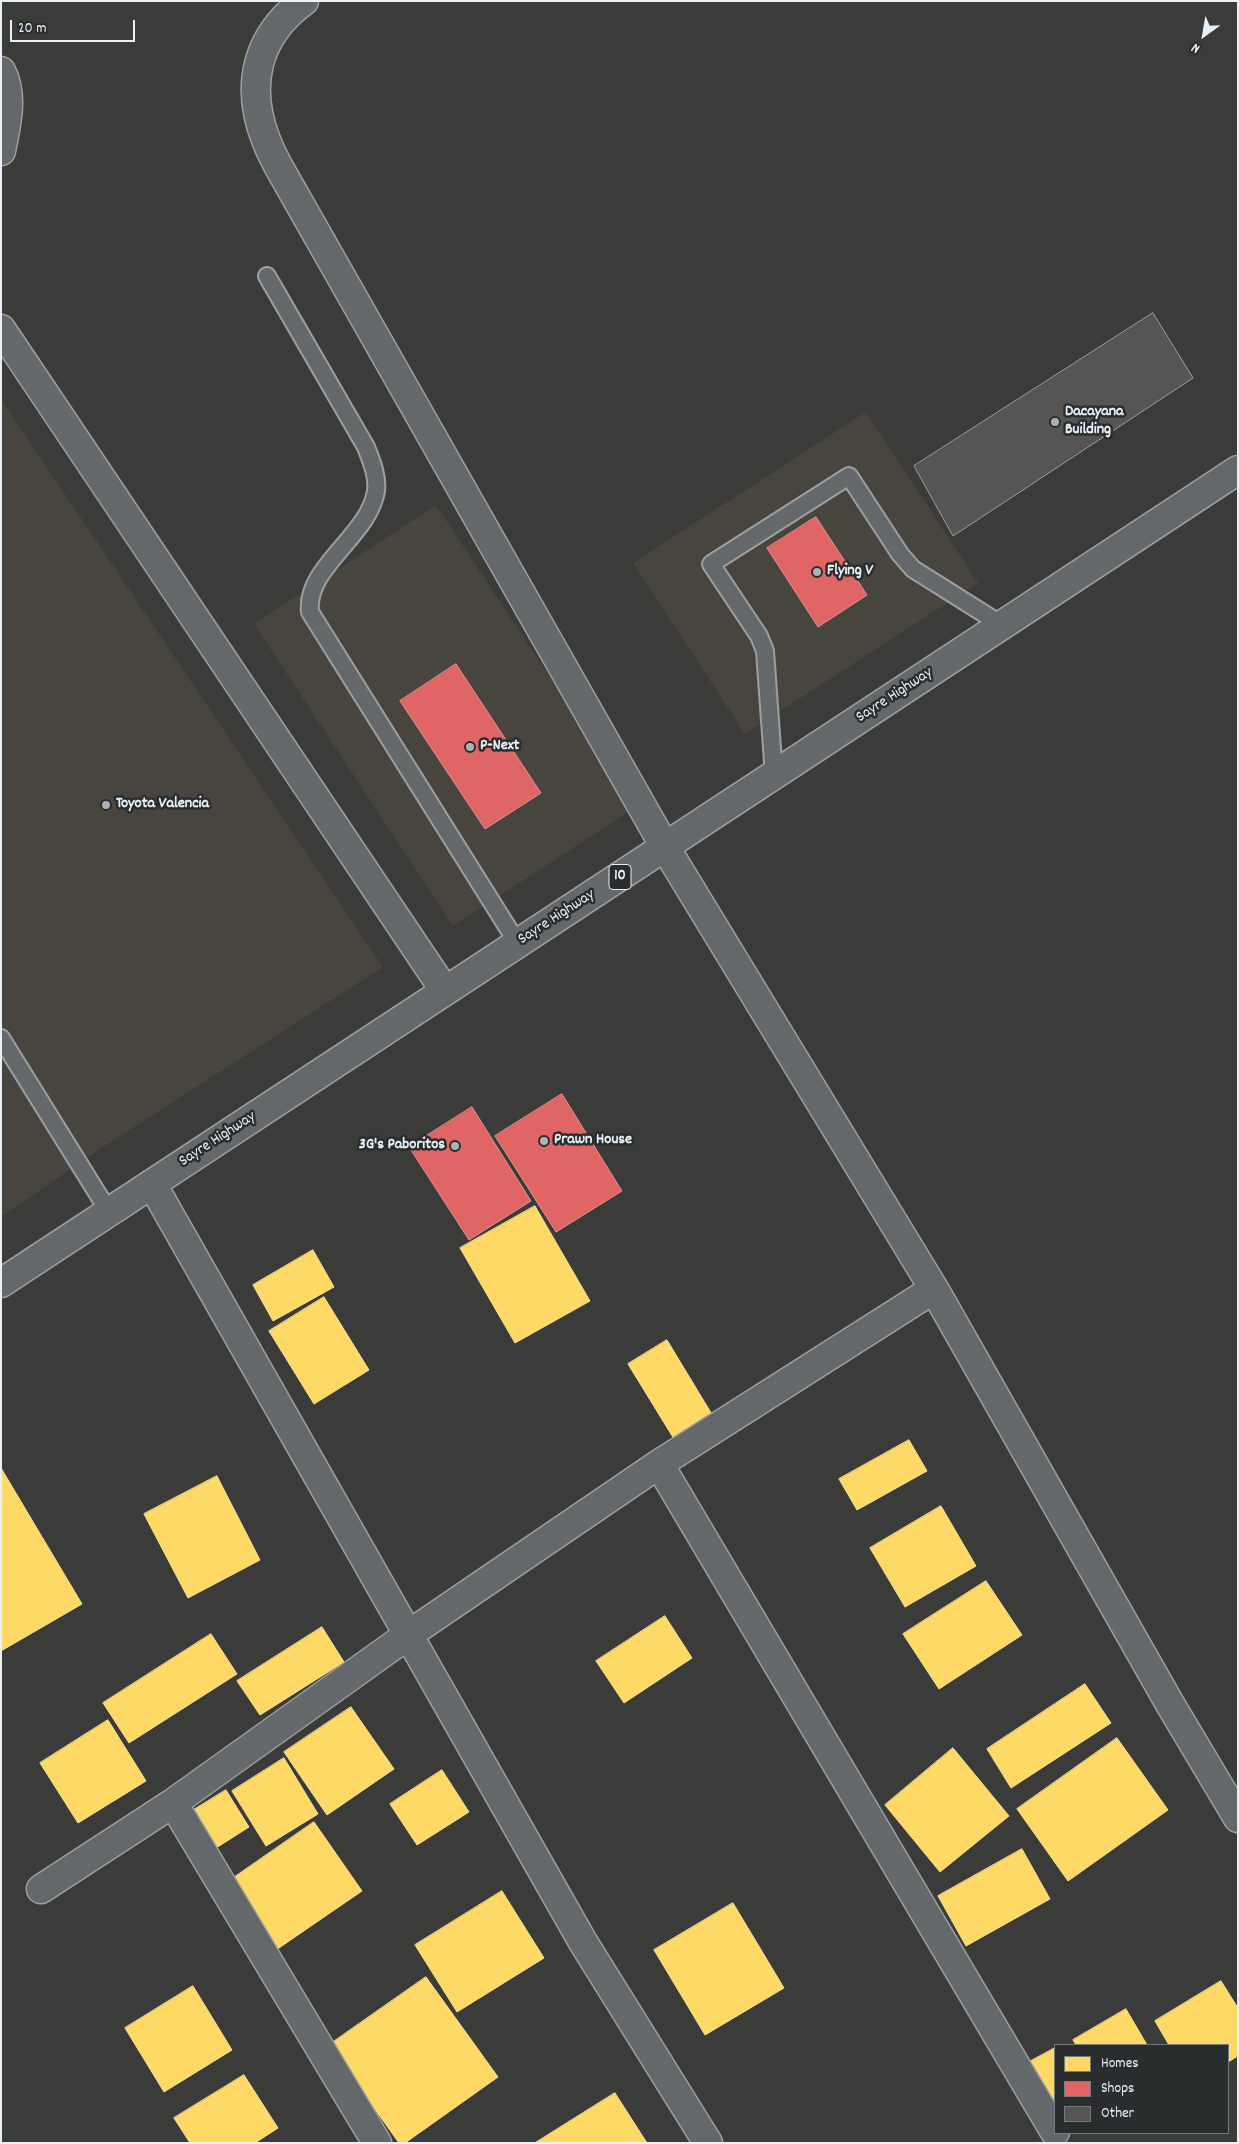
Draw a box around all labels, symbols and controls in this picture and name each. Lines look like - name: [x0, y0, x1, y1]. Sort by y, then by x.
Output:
- scale bar: [12, 10, 138, 42]
- north arrow: [1179, 10, 1229, 60]
- text: 20 m: [18, 18, 46, 40]
- text: N: [1188, 37, 1204, 58]
- place label: Dacayana Building: [1065, 403, 1124, 441]
- marker: Dacayana Building: [1049, 416, 1061, 428]
- place label: Flying V: [827, 562, 873, 582]
- marker: Flying V: [811, 566, 823, 578]
- street label: Sayre Highway: [853, 664, 937, 728]
- place label: P-Next: [480, 737, 520, 757]
- marker: P-Next: [464, 741, 476, 753]
- place label: Toyota Valencia: [116, 795, 209, 815]
- marker: Toyota Valencia: [100, 799, 112, 811]
- road number: 10: [609, 864, 631, 890]
- street label: Sayre Highway: [515, 886, 599, 950]
- street label: Sayre Highway: [176, 1108, 260, 1172]
- place label: Prawn House: [554, 1131, 632, 1151]
- marker: Prawn House: [538, 1135, 550, 1147]
- place label: 3G's Paboritos: [359, 1136, 445, 1156]
- marker: 3G's Paboritos: [449, 1140, 461, 1152]
- legend: [1054, 2044, 1229, 2134]
- text: Homes: [1101, 2053, 1139, 2075]
- text: Shops: [1101, 2078, 1134, 2100]
- text: Other: [1101, 2103, 1134, 2125]

